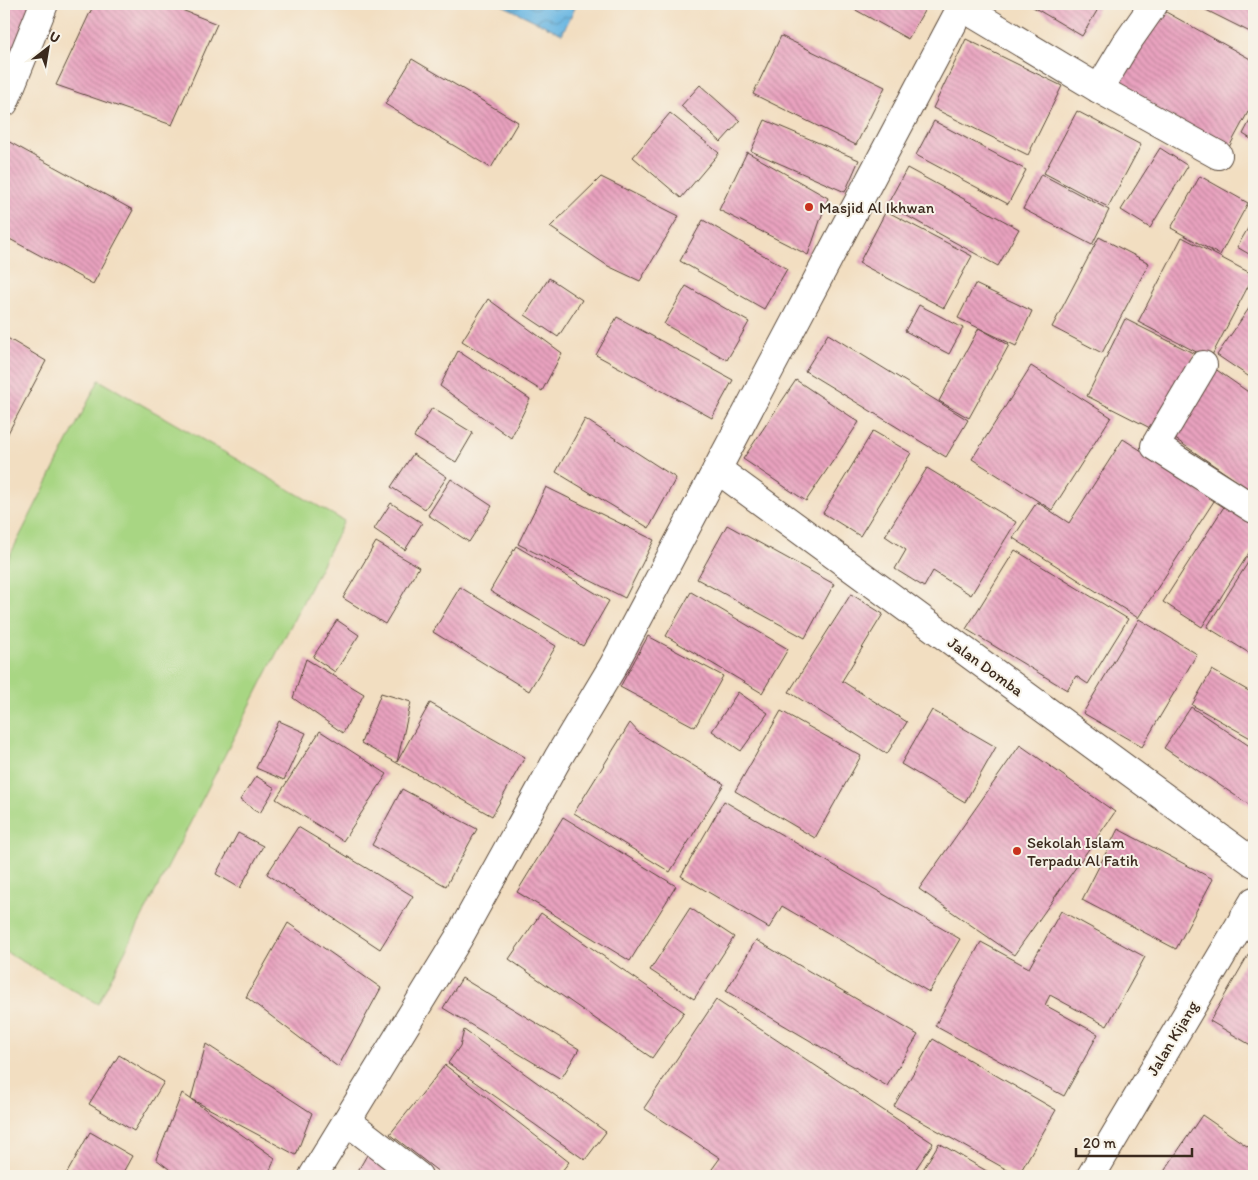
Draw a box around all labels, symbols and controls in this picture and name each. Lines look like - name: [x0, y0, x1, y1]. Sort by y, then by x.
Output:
- north arrow: [22, 22, 72, 72]
- text: U: [46, 28, 63, 47]
- place label: Masjid Al Ikhwan: [819, 198, 935, 217]
- marker: Masjid Al Ikhwan: [803, 201, 815, 213]
- street label: Jalan Domba: [944, 633, 1028, 701]
- place label: Sekolah Islam Terpadu Al Fatih: [1027, 833, 1139, 870]
- marker: Sekolah Islam Terpadu Al Fatih: [1011, 845, 1023, 857]
- street label: Jalan Kijang: [1143, 997, 1203, 1079]
- scale bar: [1076, 1125, 1192, 1157]
- text: 20 m: [1083, 1134, 1117, 1152]

